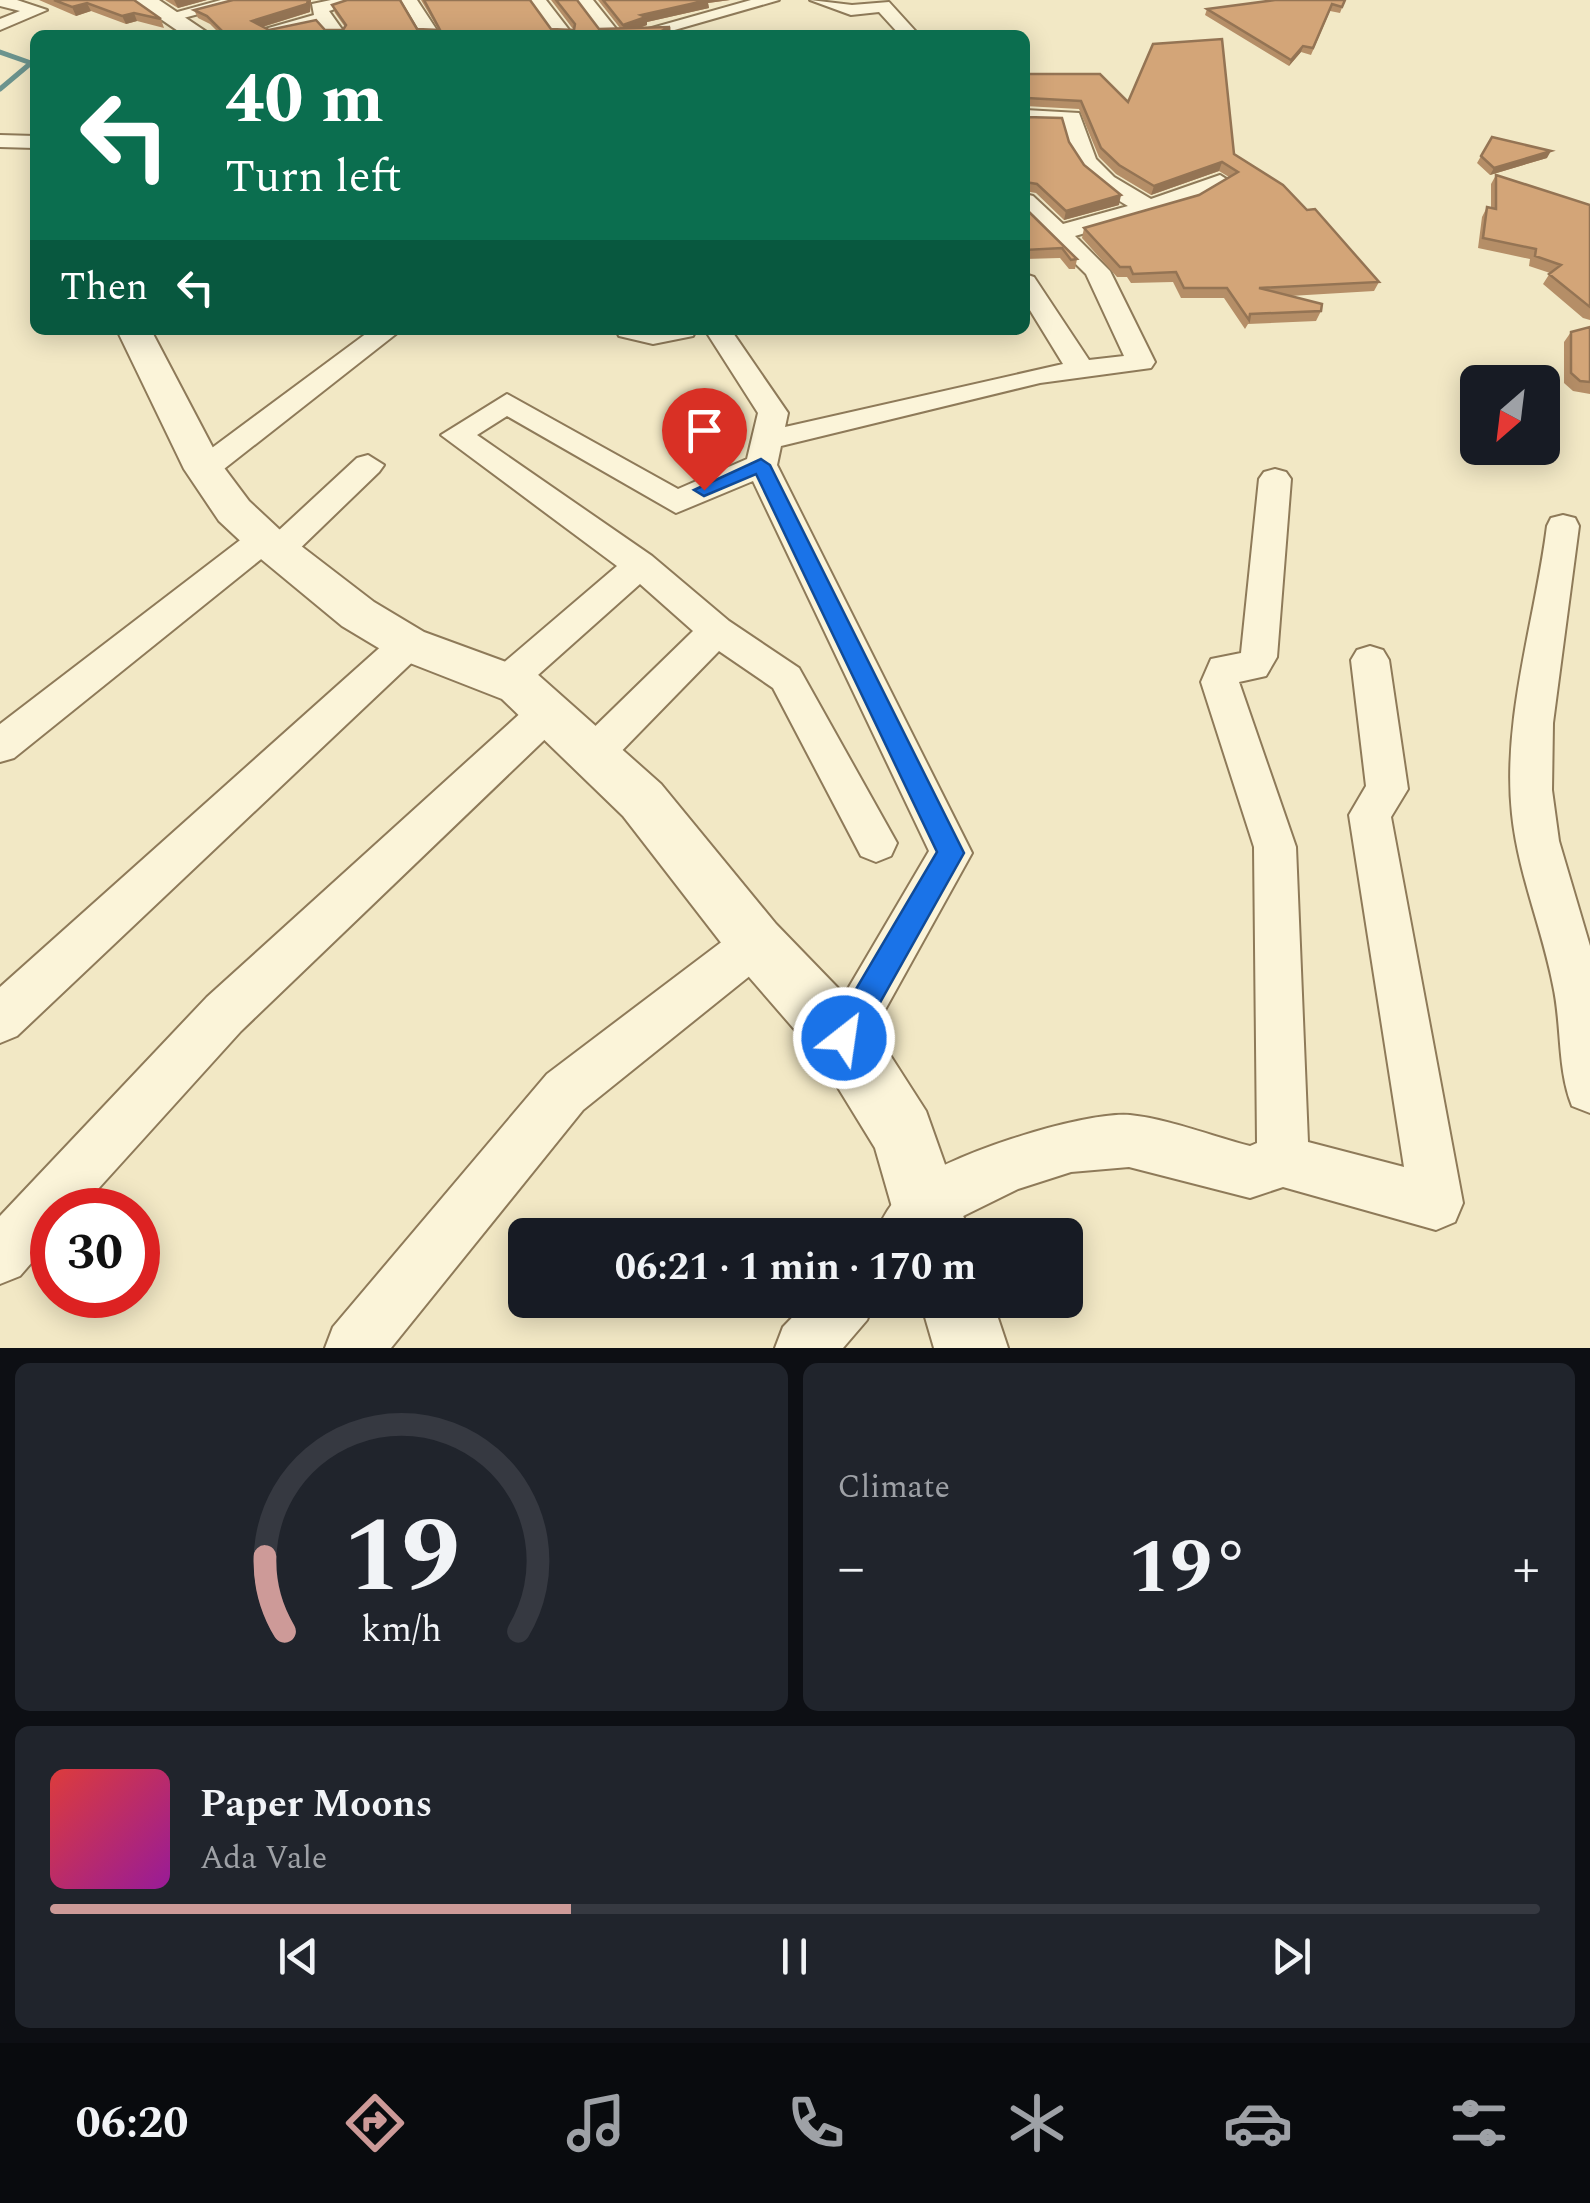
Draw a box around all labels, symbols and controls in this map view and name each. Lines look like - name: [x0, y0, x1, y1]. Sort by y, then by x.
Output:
- text: 40 m: [225, 47, 384, 153]
- icon: left: [60, 70, 190, 200]
- text: Turn left: [225, 143, 402, 212]
- text: Then: [60, 259, 148, 317]
- icon: left: [168, 260, 223, 315]
- north arrow: [1460, 365, 1560, 465]
- map controls: [1460, 365, 1560, 465]
- pin: [662, 388, 747, 491]
- icon: arrive: [677, 403, 732, 458]
- position arrow: [792, 986, 896, 1090]
- speed limit sign: 30: [30, 1188, 160, 1318]
- text: 06:21 · 1 min · 170 m: [615, 1239, 976, 1297]
- text: Climate: [838, 1463, 950, 1512]
- text: 19: [343, 1479, 460, 1637]
- text: 19°: [1128, 1512, 1250, 1626]
- text: −: [838, 1527, 865, 1610]
- text: +: [1512, 1527, 1540, 1610]
- text: km/h: [361, 1603, 441, 1658]
- text: Paper Moons: [200, 1776, 432, 1834]
- text: Ada Vale: [200, 1834, 327, 1883]
- icon: previous: [271, 1929, 326, 1984]
- icon: pause: [767, 1929, 822, 1984]
- icon: next: [1264, 1929, 1319, 1984]
- icon: directions: [340, 2088, 410, 2158]
- icon: music: [561, 2088, 631, 2158]
- icon: phone: [781, 2088, 851, 2158]
- icon: climate: [1002, 2088, 1072, 2158]
- icon: car: [1223, 2088, 1293, 2158]
- icon: filters: [1444, 2088, 1514, 2158]
- text: 06:20: [75, 2089, 189, 2158]

